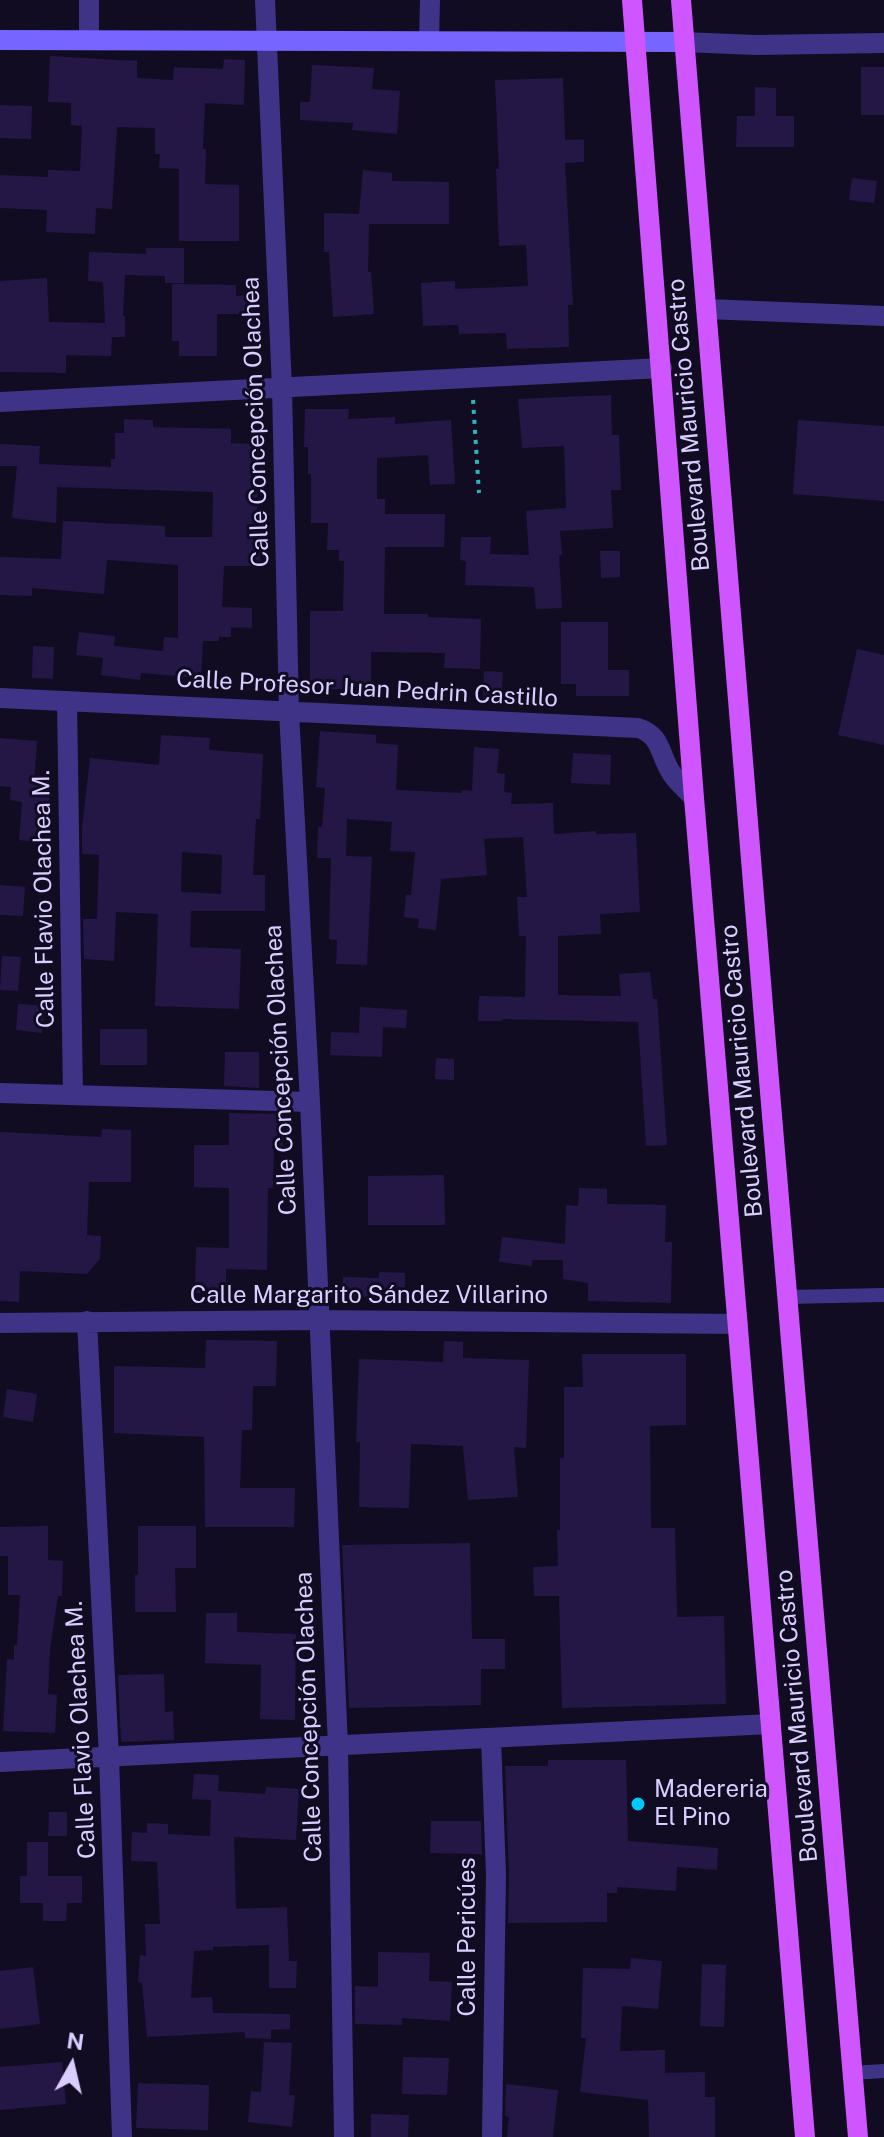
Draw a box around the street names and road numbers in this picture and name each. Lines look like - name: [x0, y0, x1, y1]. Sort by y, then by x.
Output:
- street label: Calle Concepción Olachea: [237, 276, 275, 568]
- street label: Boulevard Mauricio Castro: [662, 277, 716, 573]
- street label: Calle Profesor Juan Pedrin Castillo: [175, 665, 559, 713]
- street label: Calle Flavio Olachea M.: [27, 770, 61, 1028]
- street label: Boulevard Mauricio Castro: [715, 923, 769, 1219]
- street label: Calle Concepción Olachea: [259, 924, 303, 1216]
- street label: Calle Margarito Sández Villarino: [190, 1282, 548, 1310]
- street label: Boulevard Mauricio Castro: [770, 1568, 824, 1864]
- street label: Calle Concepción Olachea: [290, 1571, 328, 1863]
- street label: Calle Flavio Olachea M.: [60, 1600, 102, 1860]
- street label: Calle Pericúes: [454, 1857, 482, 2017]

